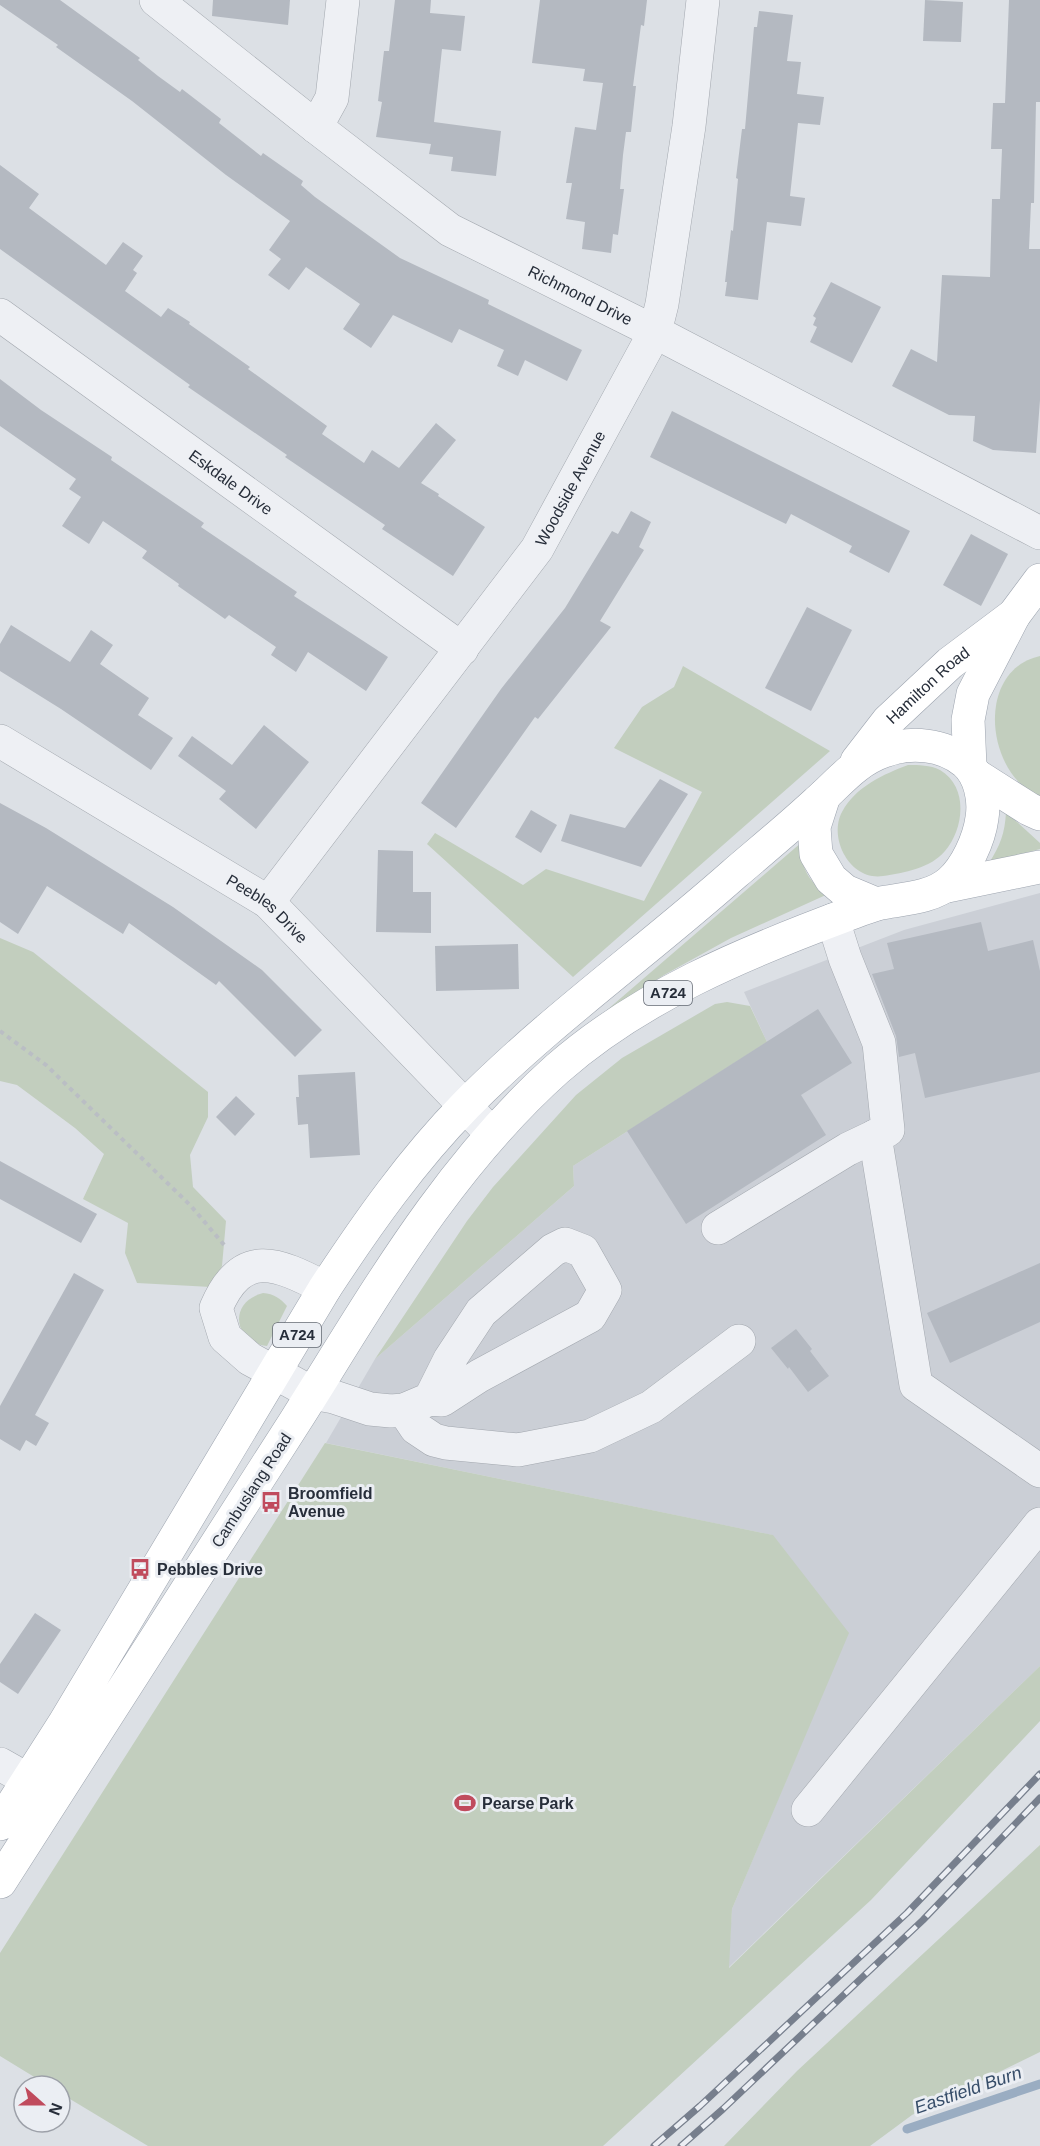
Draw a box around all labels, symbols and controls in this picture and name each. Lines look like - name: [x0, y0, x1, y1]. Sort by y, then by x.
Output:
- street label: Richmond Drive: [525, 262, 635, 328]
- street label: Woodside Avenue: [532, 428, 609, 549]
- street label: Eskdale Drive: [186, 447, 276, 518]
- street label: Hamilton Road: [883, 644, 973, 727]
- street label: Peebles Drive: [224, 871, 311, 947]
- road number: A724: [644, 981, 692, 1005]
- road number: A724: [273, 1323, 321, 1347]
- street label: Cambuslang Road: [208, 1430, 295, 1550]
- place label: Broomfield Avenue: [288, 1485, 372, 1520]
- bus stop icon: Broomfield Avenue: [259, 1490, 283, 1514]
- bus stop icon: Pebbles Drive: [128, 1557, 152, 1581]
- place label: Pebbles Drive: [157, 1561, 263, 1578]
- sports icon: Pearse Park: [453, 1791, 477, 1815]
- place label: Pearse Park: [482, 1795, 574, 1812]
- water label: Eastfield Burn: [912, 2062, 1024, 2118]
- north arrow: [12, 2074, 72, 2134]
- text: N: [46, 2101, 66, 2118]

